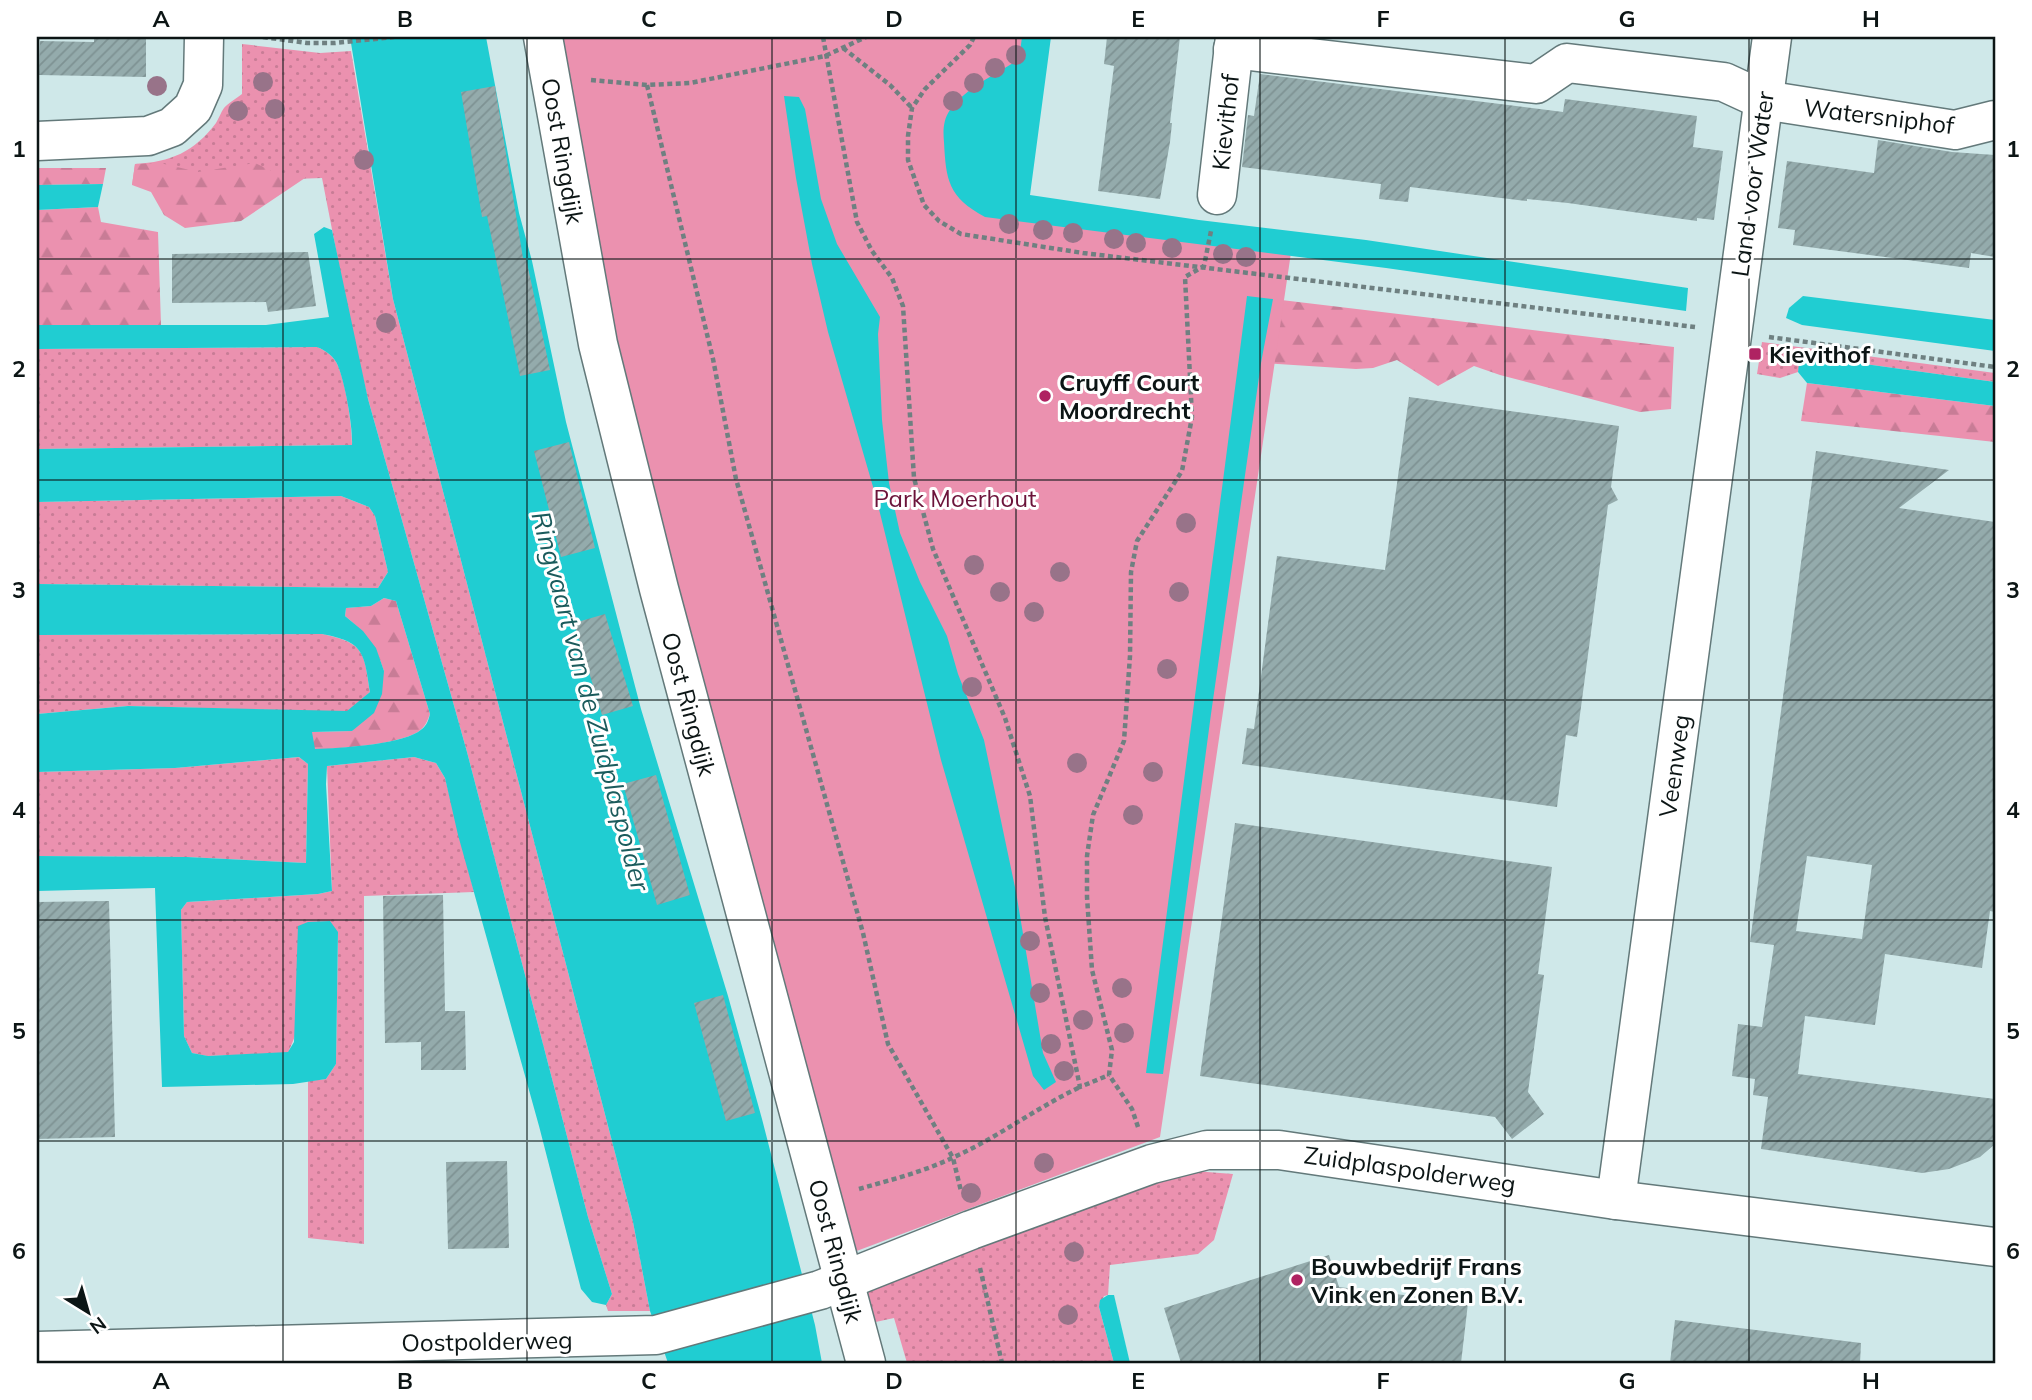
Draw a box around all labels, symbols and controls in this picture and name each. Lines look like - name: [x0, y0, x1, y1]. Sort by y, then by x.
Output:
- text: A: [152, 4, 170, 33]
- text: B: [397, 4, 413, 33]
- text: C: [641, 4, 657, 33]
- text: D: [885, 4, 903, 33]
- text: E: [1131, 4, 1145, 33]
- text: F: [1376, 4, 1390, 33]
- text: G: [1618, 4, 1636, 33]
- text: H: [1862, 4, 1880, 33]
- street label: Kievithof: [1205, 72, 1245, 172]
- street label: Oost Ringdijk: [535, 76, 591, 227]
- street label: Land voor Water: [1724, 89, 1780, 279]
- street label: Watersniphof: [1802, 92, 1957, 140]
- text: 1: [12, 134, 26, 163]
- text: 1: [2006, 134, 2020, 163]
- place label: Kievithof: [1769, 339, 1871, 369]
- marker: Kievithof: [1747, 346, 1763, 362]
- text: 2: [12, 354, 26, 383]
- text: 2: [2006, 354, 2020, 383]
- place label: Cruyff Court Moordrecht: [1059, 367, 1199, 425]
- marker: Cruyff Court Moordrecht: [1037, 388, 1053, 404]
- park label: Park Moerhout: [874, 483, 1036, 513]
- water label: Ringvaart van de Zuidplaspolder: [524, 508, 658, 896]
- text: 3: [12, 575, 26, 604]
- text: 3: [2006, 575, 2020, 604]
- street label: Oost Ringdijk: [655, 629, 723, 780]
- street label: Veenweg: [1652, 713, 1696, 819]
- text: 4: [12, 795, 26, 824]
- text: 4: [2006, 795, 2020, 824]
- text: 5: [12, 1016, 26, 1045]
- text: 5: [2006, 1016, 2020, 1045]
- street label: Zuidplaspolderweg: [1302, 1139, 1518, 1199]
- street label: Oost Ringdijk: [802, 1176, 870, 1327]
- text: 6: [12, 1236, 26, 1265]
- text: 6: [2006, 1236, 2020, 1265]
- place label: Bouwbedrijf Frans Vink en Zonen B.V.: [1310, 1251, 1523, 1309]
- marker: Bouwbedrijf Frans Vink en Zonen B.V.: [1289, 1272, 1305, 1288]
- north arrow: [52, 1278, 122, 1348]
- text: N: [85, 1312, 111, 1339]
- street label: Oostpolderweg: [401, 1325, 573, 1357]
- text: A: [152, 1366, 170, 1395]
- text: B: [397, 1366, 413, 1395]
- text: C: [641, 1366, 657, 1395]
- text: D: [885, 1366, 903, 1395]
- text: E: [1131, 1366, 1145, 1395]
- text: F: [1376, 1366, 1390, 1395]
- text: G: [1618, 1366, 1636, 1395]
- text: H: [1862, 1366, 1880, 1395]

